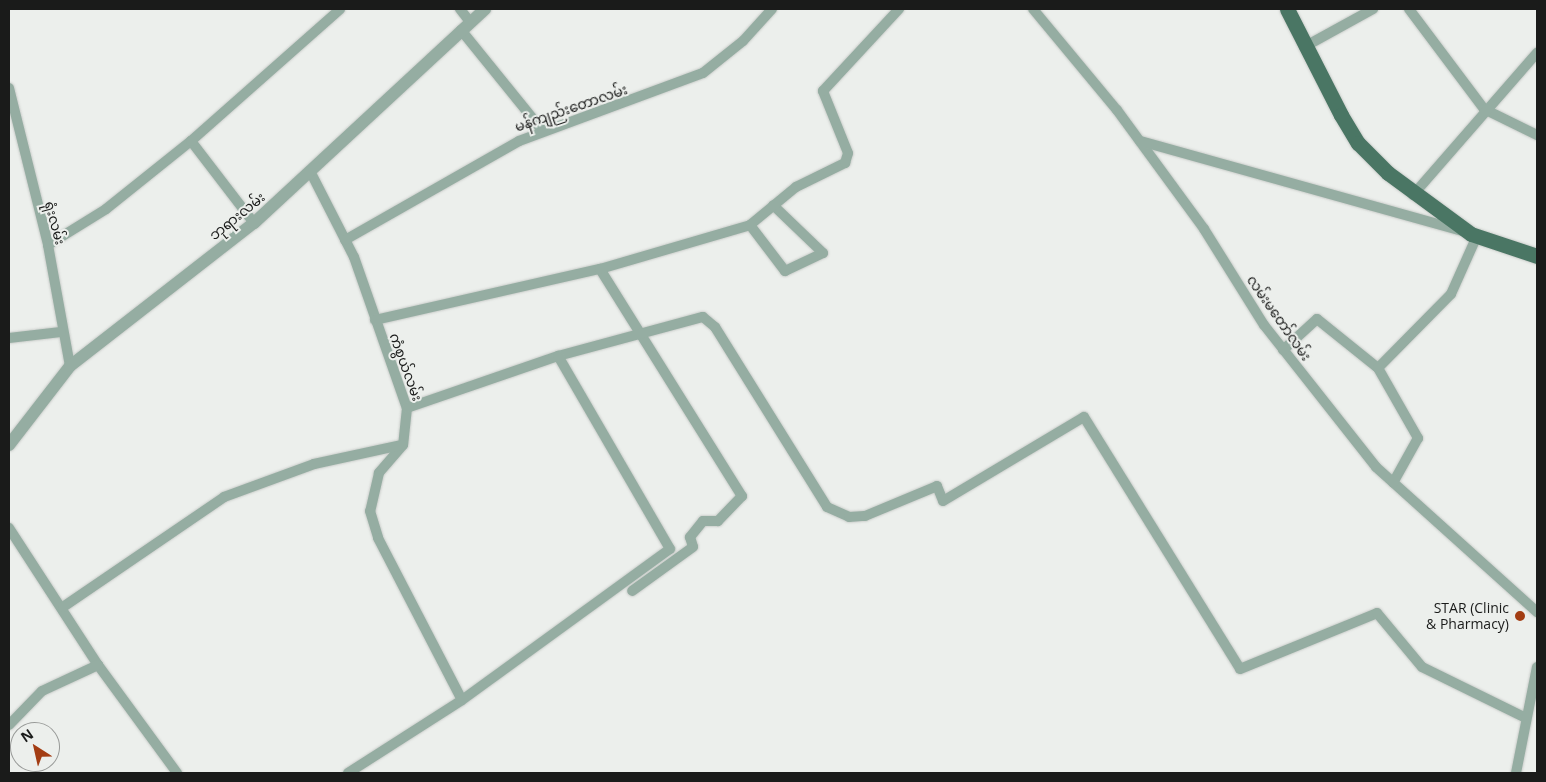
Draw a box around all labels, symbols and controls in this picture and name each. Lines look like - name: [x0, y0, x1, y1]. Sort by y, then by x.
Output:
- street label: မန်ကျည်းတောလမ်း: [512, 81, 630, 135]
- street label: ဘုရားလမ်း: [206, 188, 268, 244]
- street label: ရုံးလမ်း: [41, 199, 69, 247]
- street label: လမ်းမတော်လမ်း: [1243, 272, 1315, 364]
- street label: ကံစွယ်လမ်း: [386, 331, 426, 403]
- place label: STAR (Clinic & Pharmacy): [1426, 600, 1509, 632]
- marker: STAR (Clinic & Pharmacy): [1513, 609, 1527, 623]
- north arrow: [10, 722, 60, 772]
- text: N: [17, 724, 37, 746]

